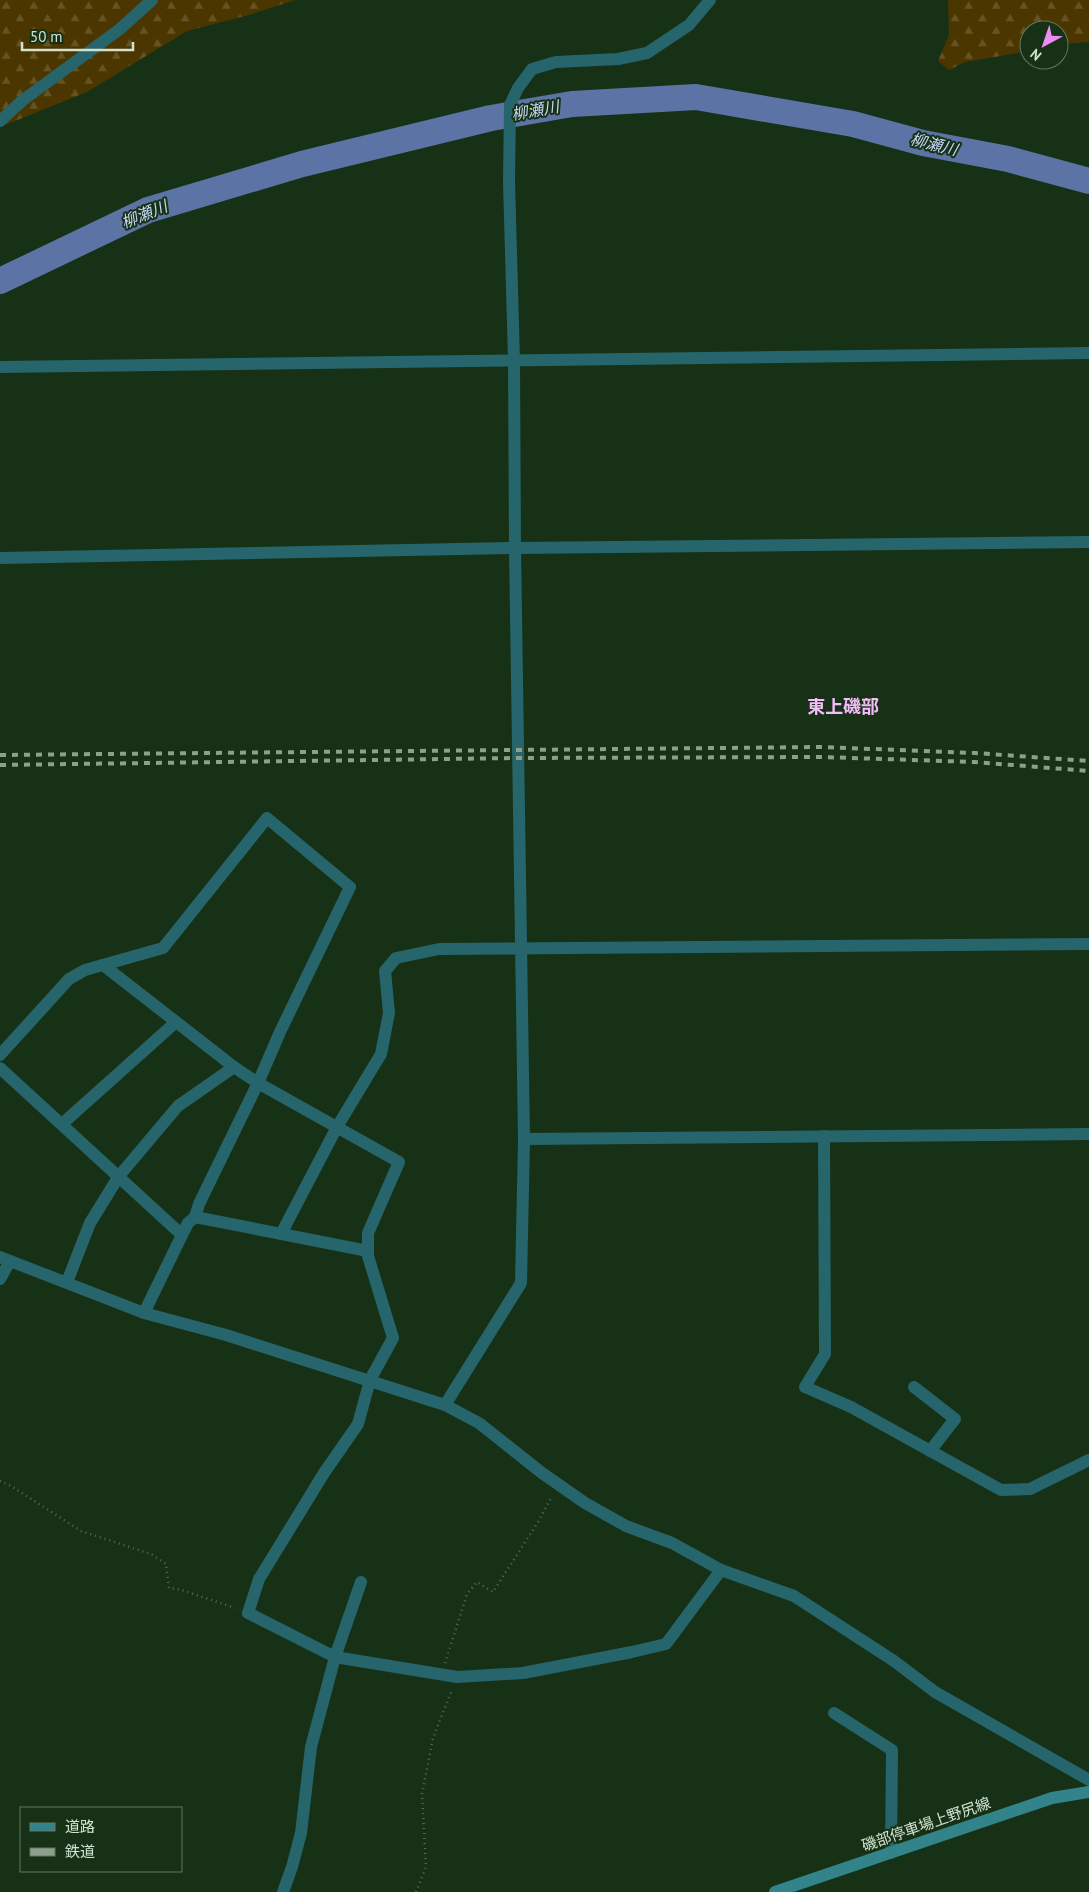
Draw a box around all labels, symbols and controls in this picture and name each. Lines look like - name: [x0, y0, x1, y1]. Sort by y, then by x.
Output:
- scale bar: [22, 20, 134, 52]
- north arrow: [1019, 20, 1069, 70]
- text: 50 m: [30, 27, 63, 46]
- text: N: [1026, 45, 1045, 65]
- water label: 柳瀬川: [510, 96, 562, 124]
- water label: 柳瀬川: [908, 128, 962, 160]
- water label: 柳瀬川: [118, 195, 172, 232]
- district label: 東上磯部: [807, 695, 879, 718]
- street label: 磯部停車場上野尻線: [859, 1793, 993, 1855]
- legend: [20, 1807, 182, 1872]
- text: 道路: [65, 1817, 95, 1836]
- text: 鉄道: [65, 1842, 95, 1861]

